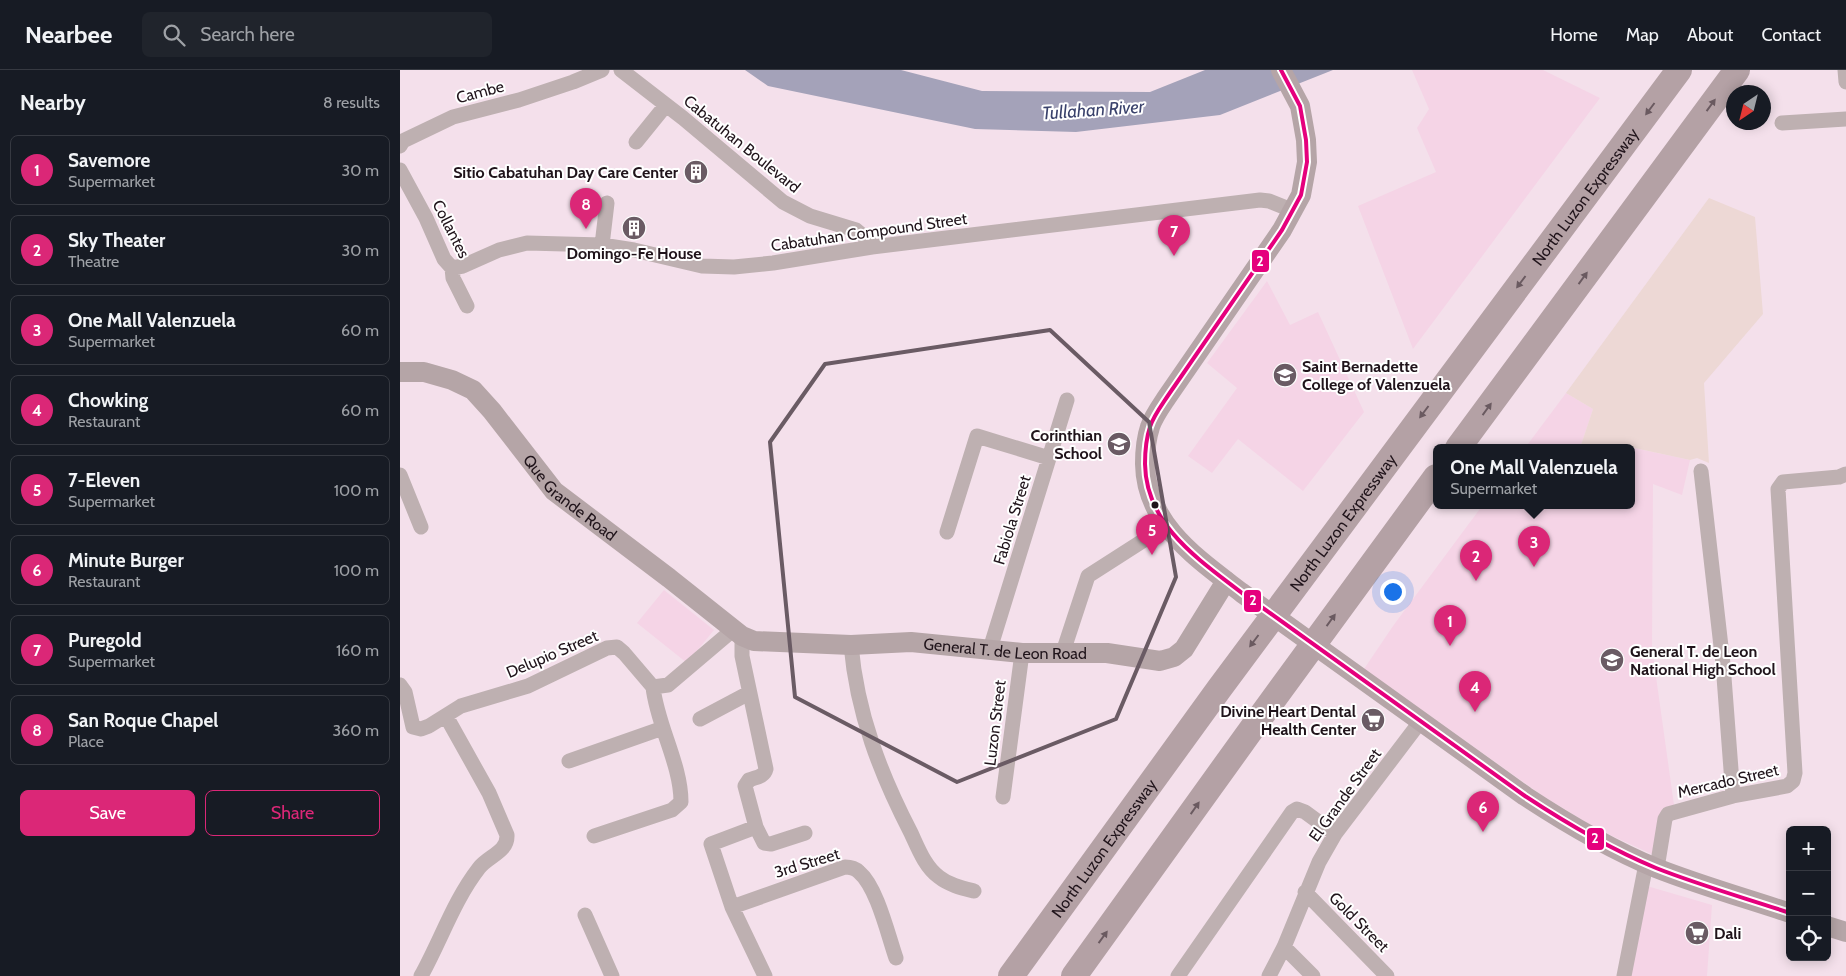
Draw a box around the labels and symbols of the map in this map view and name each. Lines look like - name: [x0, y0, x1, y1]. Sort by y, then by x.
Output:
- street label: Cambe: [454, 77, 506, 107]
- north arrow: [1726, 85, 1771, 130]
- street label: Cabatuhan Boulevard: [680, 91, 804, 197]
- water label: Tullahan River: [1041, 95, 1146, 125]
- one-way arrow: [1705, 99, 1716, 112]
- one-way arrow: [1644, 102, 1655, 115]
- street label: North Luzon Expressway: [1528, 124, 1642, 269]
- building icon: Sitio Cabatuhan Day Care Center: [683, 159, 709, 185]
- place label: Sitio Cabatuhan Day Care Center: [453, 163, 679, 182]
- pin: 8: [570, 188, 602, 229]
- street label: Collantes: [428, 197, 474, 262]
- street label: Cabatuhan Compound Street: [770, 209, 969, 255]
- building icon: Domingo-Fe House: [621, 215, 647, 241]
- pin: 7: [1158, 215, 1190, 256]
- place label: Domingo-Fe House: [567, 244, 701, 263]
- line badge: 2: [1251, 249, 1270, 273]
- text: 2: [1256, 252, 1264, 270]
- one-way arrow: [1578, 271, 1588, 285]
- one-way arrow: [1516, 275, 1527, 288]
- place label: Saint Bernadette College of Valenzuela: [1302, 357, 1450, 394]
- school or university icon: Saint Bernadette College of Valenzuela: [1272, 362, 1298, 388]
- one-way arrow: [1482, 402, 1492, 416]
- one-way arrow: [1419, 405, 1430, 418]
- place label: Corinthian School: [1030, 426, 1102, 463]
- school or university icon: Corinthian School: [1106, 431, 1132, 457]
- street label: Que Grande Road: [520, 450, 620, 545]
- street label: North Luzon Expressway: [1286, 450, 1400, 595]
- street label: Fabiola Street: [989, 472, 1035, 567]
- unlabelled marker: [1150, 500, 1160, 510]
- pin: 5: [1136, 514, 1168, 555]
- pin: 3: [1518, 526, 1550, 567]
- pin: 2: [1460, 540, 1492, 581]
- your location: [1380, 579, 1406, 605]
- line badge: 2: [1243, 589, 1262, 613]
- text: 2: [1249, 591, 1257, 609]
- pin: 1: [1434, 605, 1466, 646]
- one-way arrow: [1326, 614, 1337, 627]
- street label: Delupio Street: [503, 626, 601, 682]
- street label: General T. de Leon Road: [923, 634, 1087, 663]
- one-way arrow: [1249, 634, 1260, 647]
- place label: General T. de Leon National High School: [1630, 642, 1776, 679]
- school or university icon: General T. de Leon National High School: [1599, 647, 1625, 673]
- pin: 4: [1459, 671, 1491, 712]
- street label: Luzon Street: [980, 679, 1010, 767]
- place label: Divine Heart Dental Health Center: [1220, 702, 1357, 739]
- supermarket icon: Divine Heart Dental Health Center: [1360, 707, 1386, 733]
- street label: El Grande Street: [1305, 744, 1385, 845]
- street label: Mercado Street: [1676, 760, 1781, 802]
- street label: North Luzon Expressway: [1047, 775, 1160, 921]
- pin: 6: [1467, 791, 1499, 832]
- one-way arrow: [1190, 801, 1200, 815]
- line badge: 2: [1586, 827, 1605, 851]
- text: 2: [1591, 829, 1599, 847]
- street label: 3rd Street: [772, 844, 842, 882]
- street label: Gold Street: [1325, 888, 1393, 956]
- supermarket icon: Dali: [1684, 920, 1710, 946]
- place label: Dali: [1714, 924, 1741, 943]
- one-way arrow: [1098, 930, 1108, 943]

